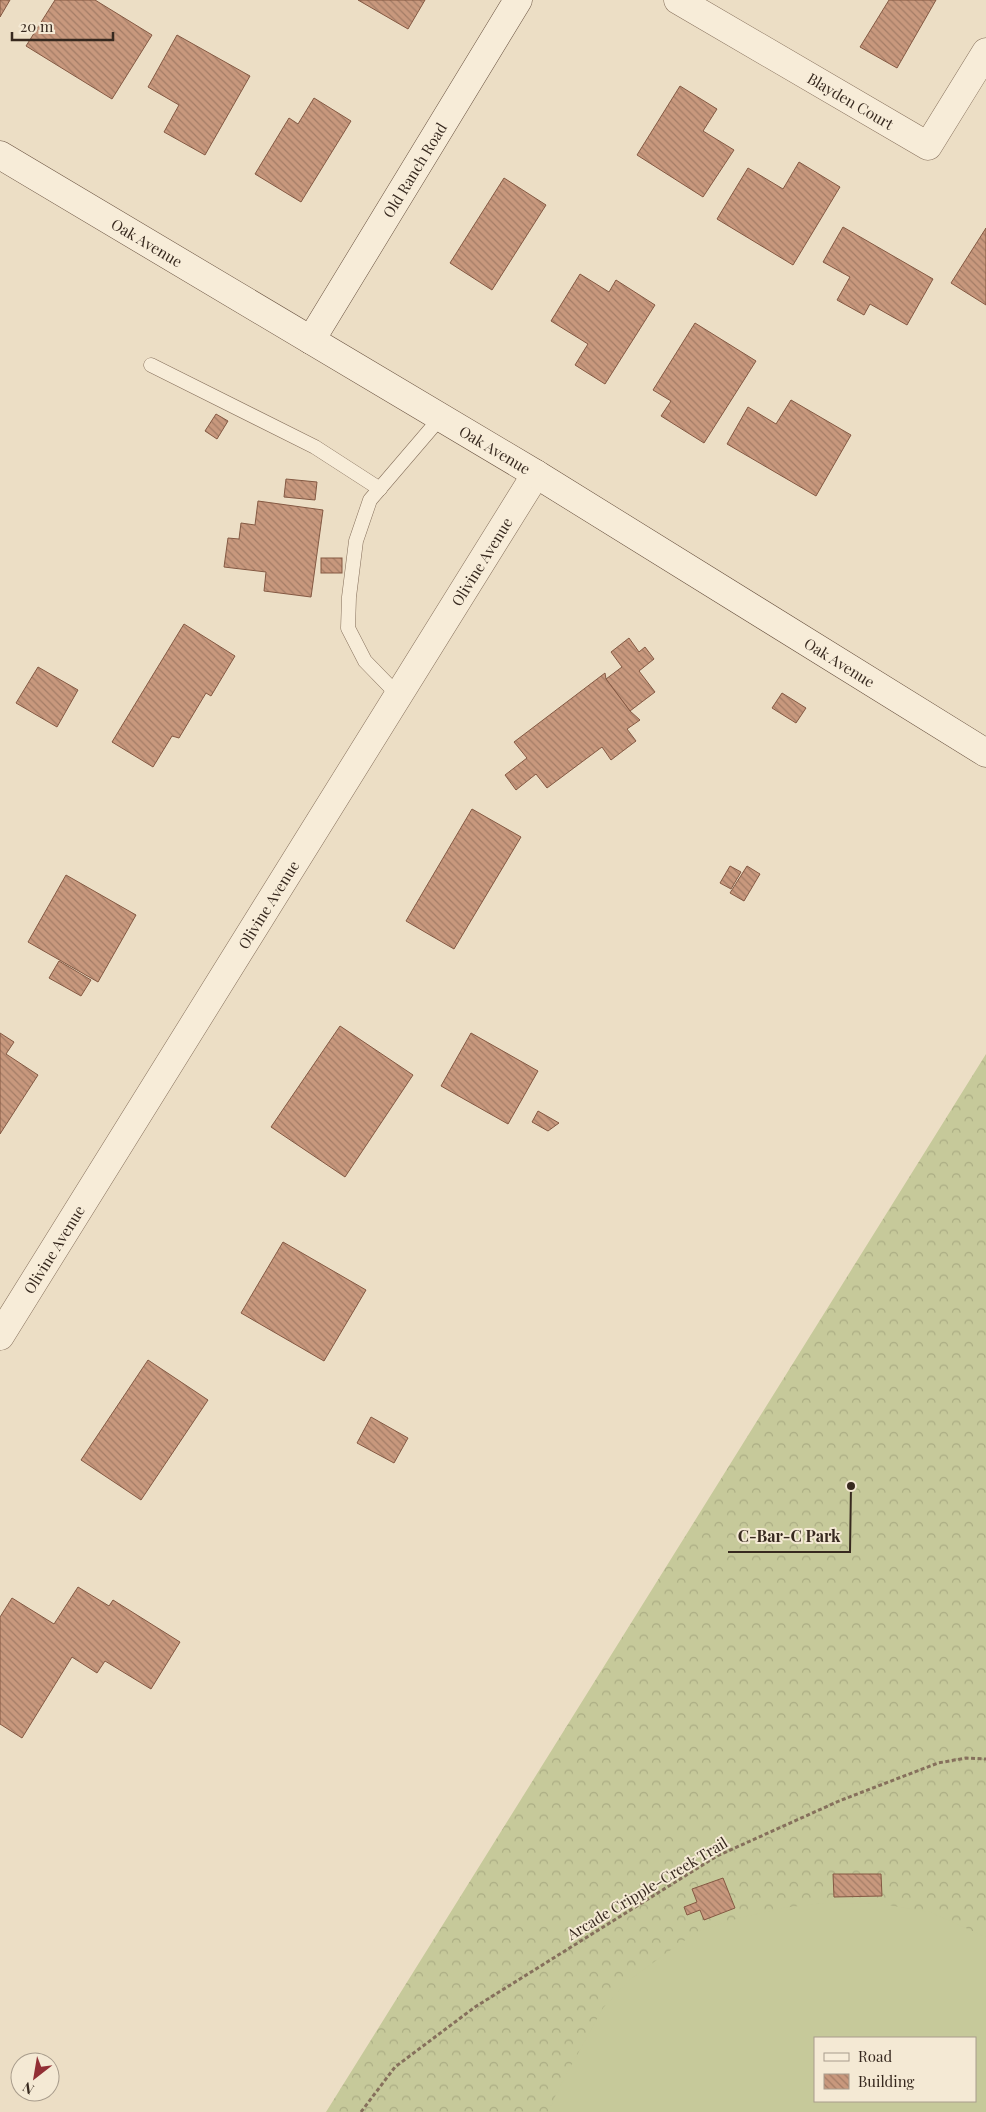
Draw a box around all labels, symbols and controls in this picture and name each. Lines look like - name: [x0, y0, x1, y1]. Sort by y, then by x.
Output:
- scale bar: [12, 10, 114, 42]
- text: 20 m: [20, 16, 54, 36]
- street label: Blayden Court: [804, 68, 898, 134]
- street label: Old Ranch Road: [378, 119, 451, 221]
- street label: Oak Avenue: [108, 214, 186, 271]
- street label: Oak Avenue: [456, 421, 534, 478]
- street label: Olivine Avenue: [446, 513, 517, 610]
- street label: Oak Avenue: [801, 633, 879, 692]
- street label: Olivine Avenue: [233, 857, 303, 953]
- street label: Olivine Avenue: [19, 1201, 89, 1297]
- callout: C-Bar-C Park: [728, 1521, 850, 1552]
- text: C-Bar-C Park: [738, 1525, 841, 1546]
- street label: Arcade Cripple-Creek Trail: [562, 1832, 731, 1945]
- legend: [814, 2037, 976, 2102]
- text: Road: [858, 2046, 892, 2066]
- north arrow: [10, 2052, 60, 2102]
- text: Building: [858, 2071, 915, 2091]
- text: N: [19, 2078, 37, 2099]

